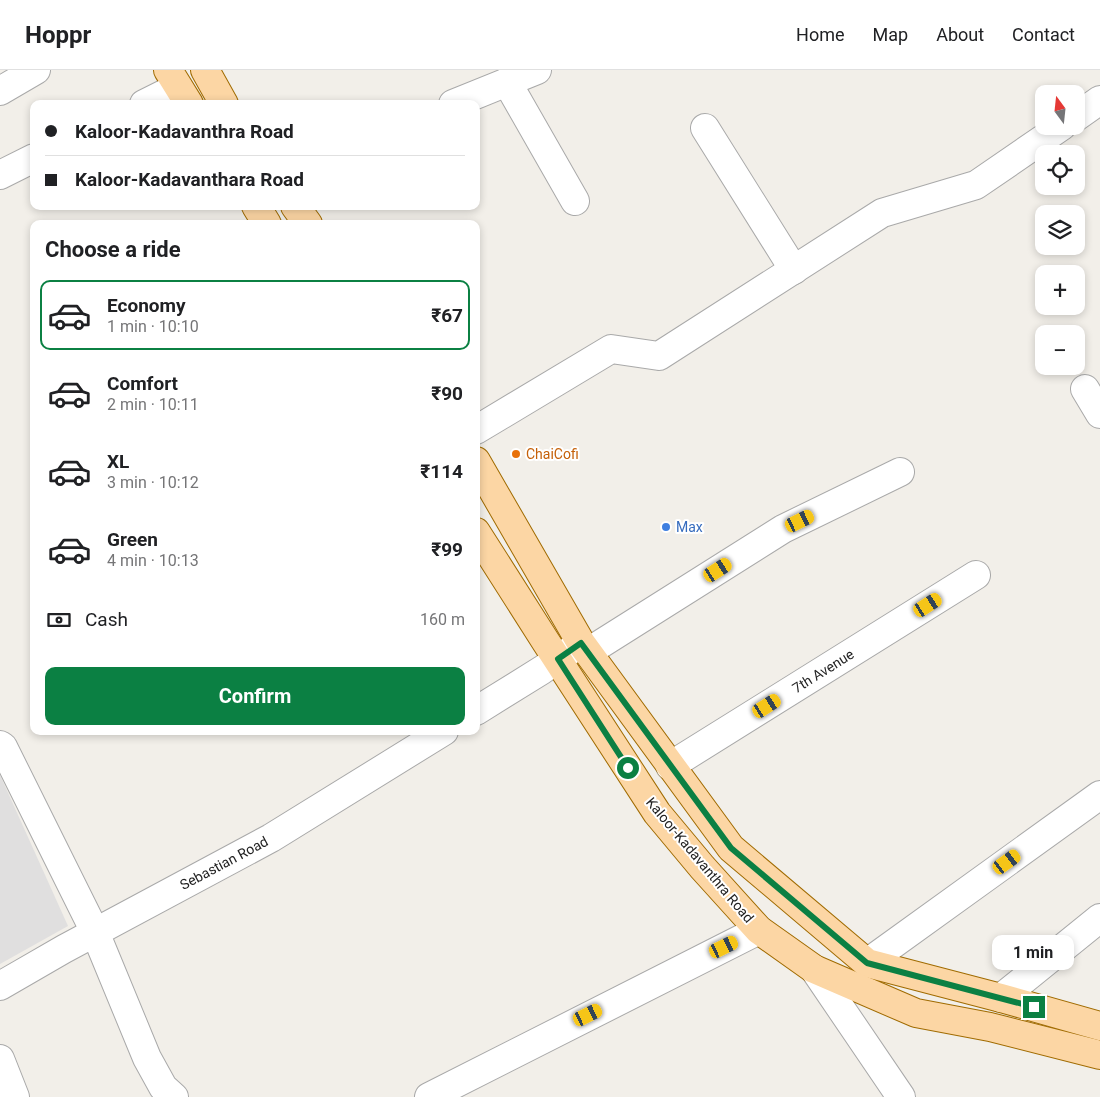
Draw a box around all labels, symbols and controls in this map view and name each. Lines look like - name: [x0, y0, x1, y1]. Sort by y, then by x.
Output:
- text: Hoppr: [25, 21, 91, 49]
- text: Home: [796, 24, 845, 45]
- text: Map: [873, 24, 908, 45]
- text: About: [936, 24, 984, 45]
- text: Contact: [1012, 24, 1075, 45]
- north arrow: [1035, 85, 1085, 135]
- map controls: [1035, 85, 1085, 375]
- text: Kaloor-Kadavanthra Road: [75, 120, 294, 143]
- button: locate: [1035, 145, 1085, 195]
- text: Kaloor-Kadavanthara Road: [75, 168, 304, 191]
- button: layers: [1035, 205, 1085, 255]
- text: Choose a ride: [45, 237, 181, 262]
- button: +: [1035, 265, 1085, 315]
- icon: car: [47, 293, 92, 338]
- text: Economy: [107, 294, 186, 317]
- text: ₹67: [431, 304, 463, 327]
- text: 1 min · 10:10: [107, 317, 199, 336]
- button: −: [1035, 325, 1085, 375]
- icon: car: [47, 371, 92, 416]
- text: Comfort: [107, 372, 178, 395]
- text: ₹90: [431, 382, 463, 405]
- text: 2 min · 10:11: [107, 395, 199, 414]
- place label: ChaiCofi: [526, 446, 579, 462]
- marker: ChaiCofi: [510, 448, 522, 460]
- icon: car: [47, 449, 92, 494]
- text: XL: [107, 450, 129, 473]
- text: ₹114: [420, 460, 463, 483]
- text: 3 min · 10:12: [107, 473, 199, 492]
- car: [783, 508, 816, 534]
- place label: Max: [676, 519, 703, 535]
- marker: Max: [660, 521, 672, 533]
- icon: car: [47, 527, 92, 572]
- text: Green: [107, 528, 158, 551]
- text: ₹99: [431, 538, 463, 561]
- text: 4 min · 10:13: [107, 551, 199, 570]
- car: [701, 556, 734, 584]
- car: [911, 591, 944, 619]
- icon: cash: [45, 606, 73, 634]
- text: Cash: [85, 608, 128, 631]
- text: 160 m: [420, 610, 465, 629]
- street label: 7th Avenue: [789, 646, 857, 696]
- button: Confirm: [45, 667, 465, 725]
- car: [750, 692, 783, 720]
- route start: [617, 757, 639, 779]
- street label: Kaloor-Kadavanthra Road: [643, 794, 757, 926]
- street label: Sebastian Road: [177, 833, 271, 893]
- car: [990, 847, 1023, 877]
- car: [707, 934, 740, 960]
- callout: 1 min: [993, 934, 1075, 970]
- text: 1 min: [1013, 943, 1053, 962]
- route end: [1023, 996, 1045, 1018]
- car: [571, 1002, 604, 1028]

